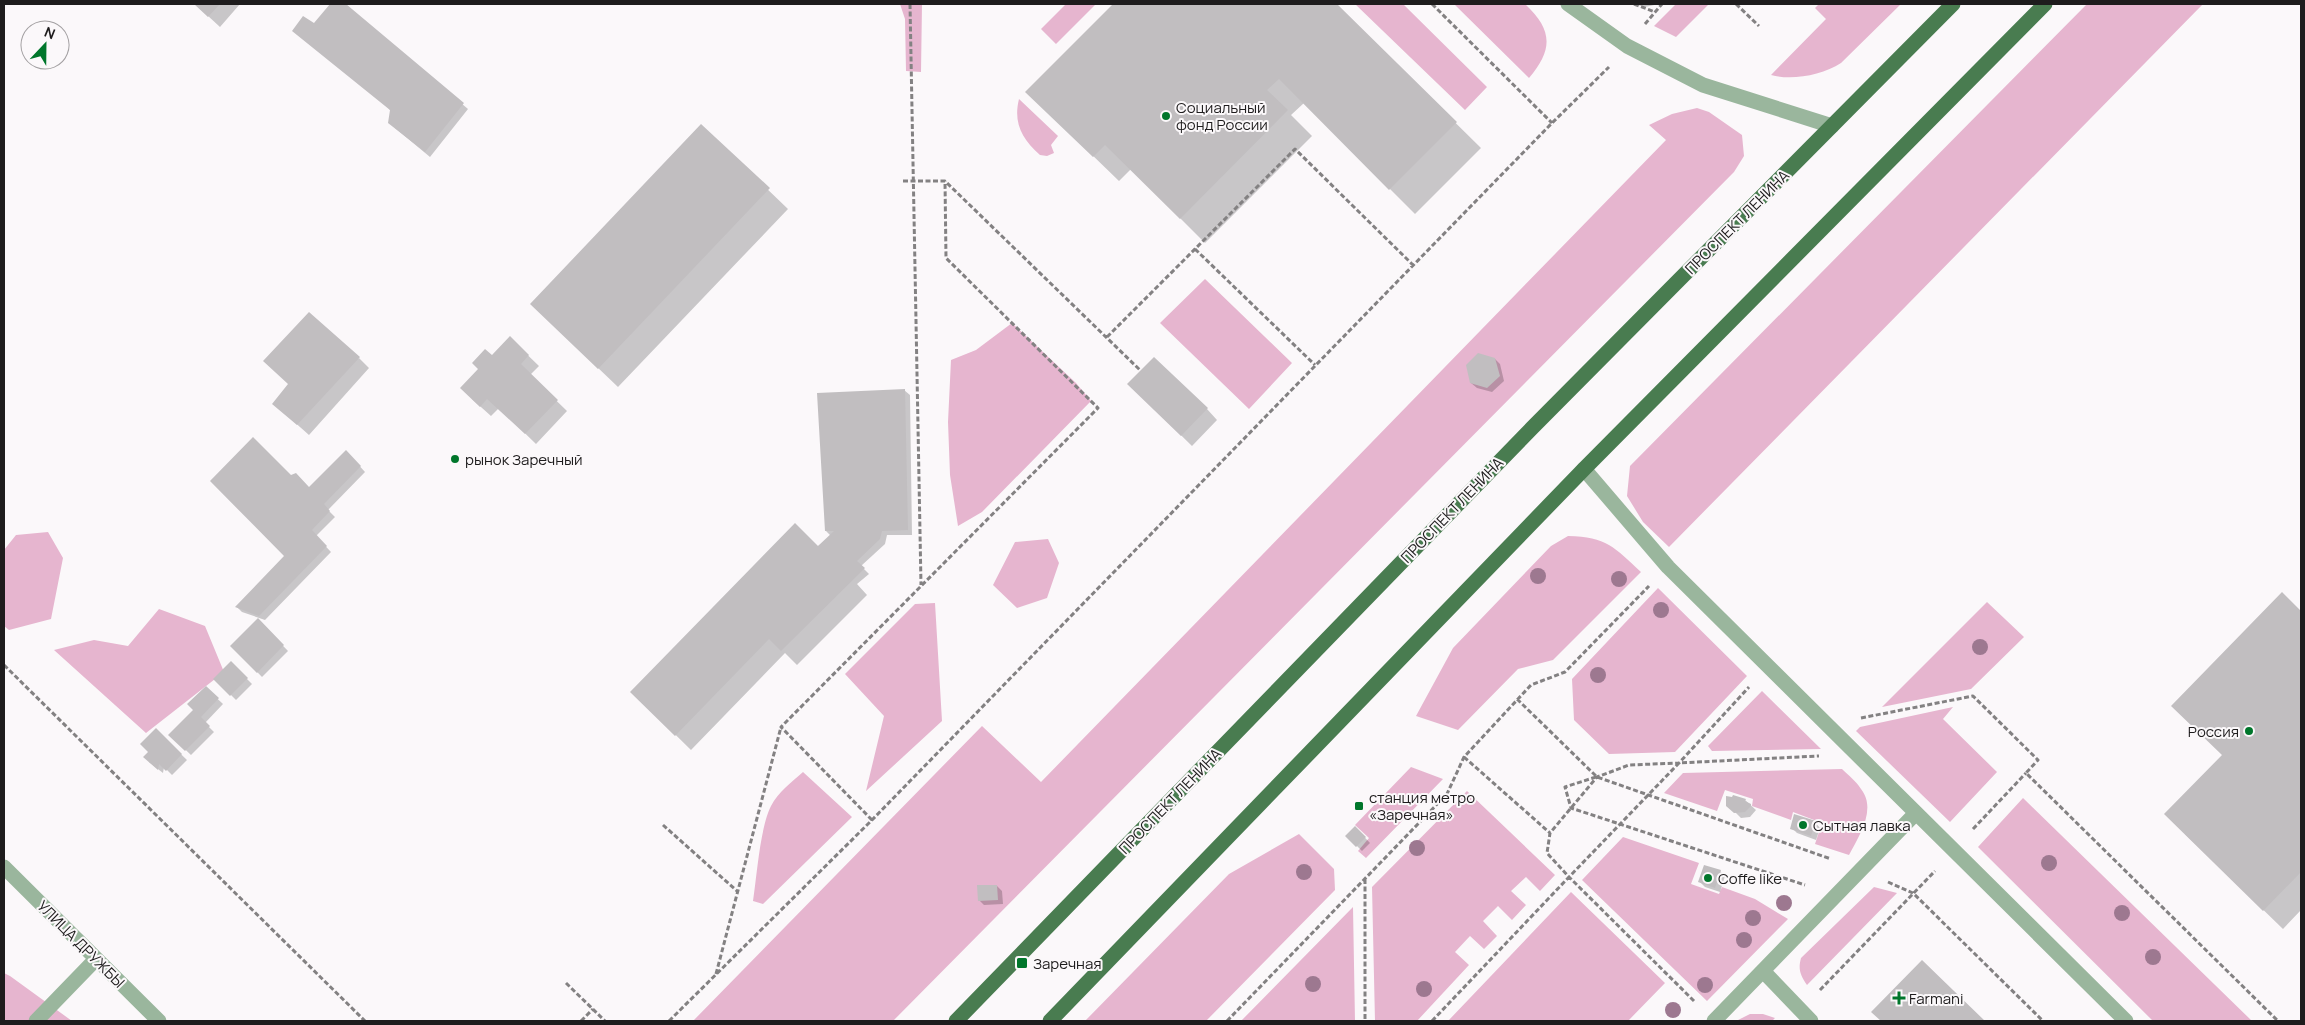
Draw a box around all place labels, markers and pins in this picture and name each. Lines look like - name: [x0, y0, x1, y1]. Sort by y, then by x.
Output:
- place label: Социальный фонд России: [1176, 97, 1268, 135]
- marker: Социальный фонд России: [1160, 110, 1172, 122]
- place label: рынок Заречный: [465, 449, 583, 470]
- marker: рынок Заречный: [449, 453, 461, 465]
- place label: Россия: [2188, 721, 2239, 742]
- marker: Россия: [2243, 725, 2255, 737]
- place label: станция метро «Заречная»: [1369, 787, 1475, 825]
- marker: станция метро «Заречная»: [1353, 800, 1365, 812]
- place label: Сытная лавка: [1813, 815, 1911, 836]
- marker: Сытная лавка: [1797, 819, 1809, 831]
- place label: Coffe like: [1718, 868, 1782, 889]
- marker: Coffe like: [1702, 872, 1714, 884]
- place label: Заречная: [1033, 953, 1102, 974]
- marker: Заречная: [1015, 956, 1029, 970]
- place label: Farmani: [1909, 988, 1963, 1009]
- marker: Farmani: [1893, 992, 1905, 1004]

